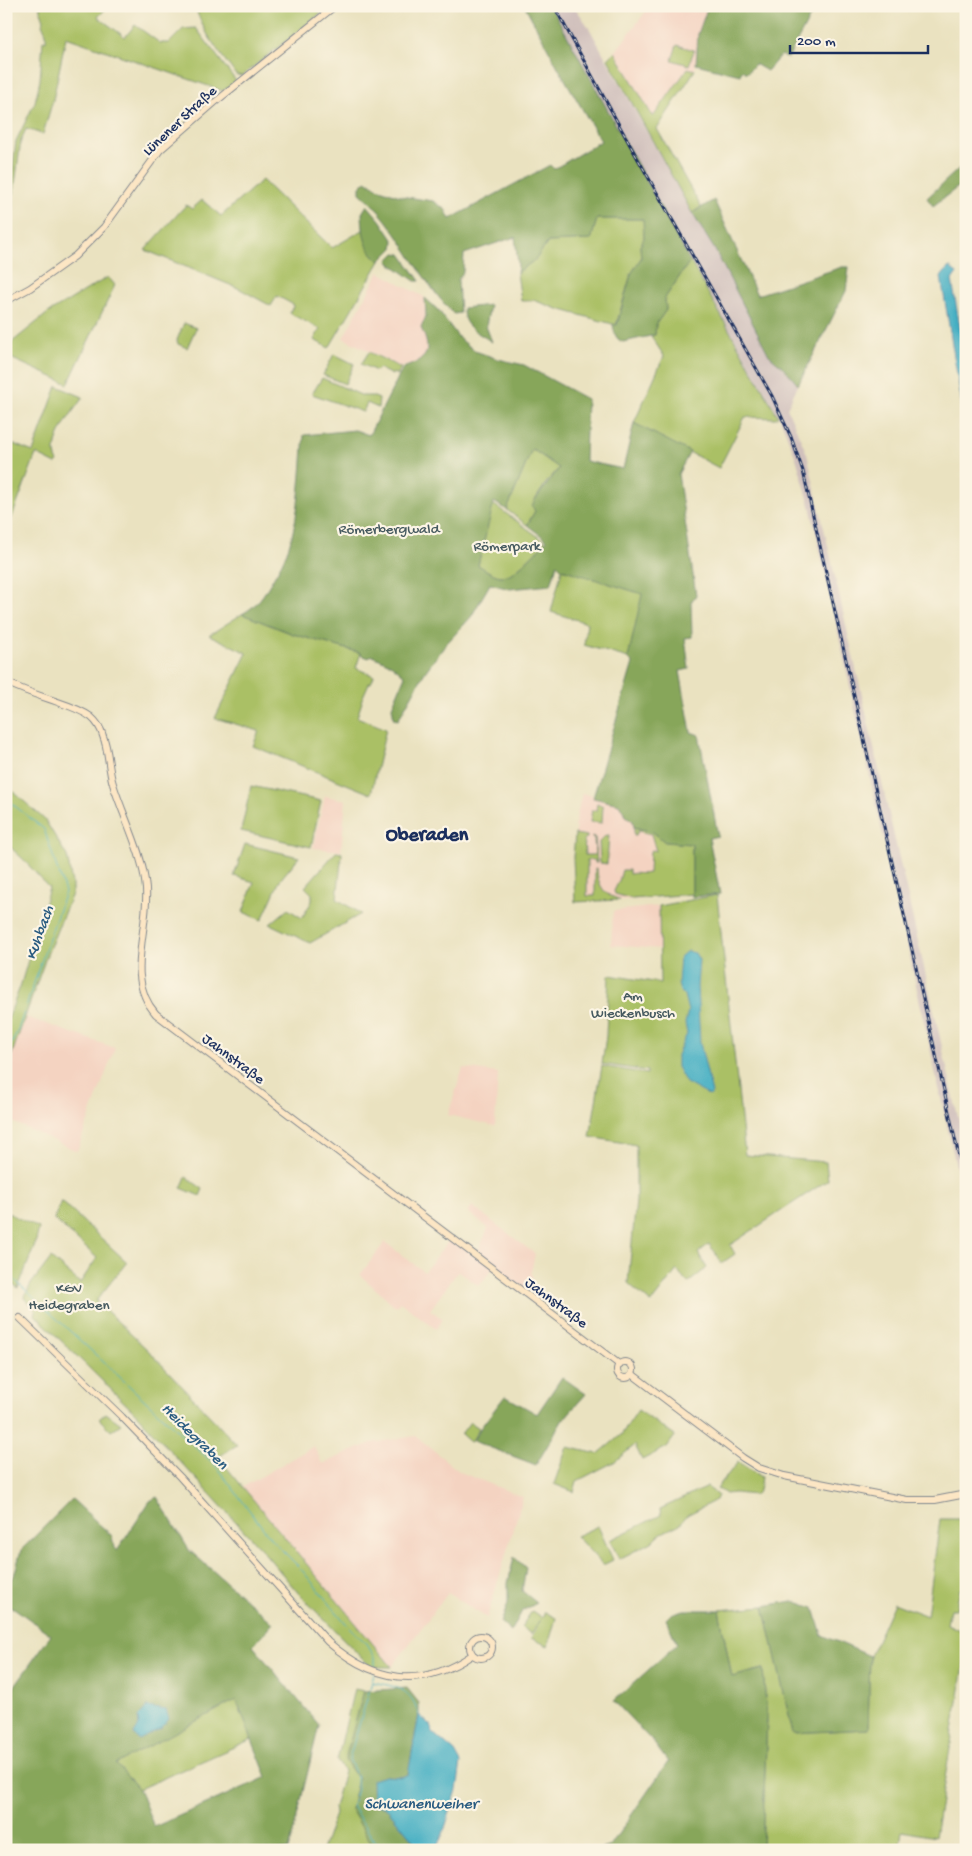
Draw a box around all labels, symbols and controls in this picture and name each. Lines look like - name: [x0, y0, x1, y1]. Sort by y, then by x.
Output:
- scale bar: [790, 22, 927, 54]
- text: 200 m: [797, 33, 836, 51]
- street label: Lünener Straße: [140, 82, 221, 160]
- park label: Römerbergwald: [339, 521, 441, 539]
- park label: Römerpark: [473, 538, 542, 556]
- district label: Oberaden: [386, 825, 469, 848]
- water label: Kuhbach: [23, 903, 60, 963]
- park label: Am Wieckenbusch: [591, 988, 675, 1023]
- street label: Jahnstraße: [198, 1030, 268, 1089]
- street label: Jahnstraße: [521, 1274, 591, 1333]
- park label: KGV Heidegraben: [28, 1280, 110, 1315]
- water label: Heidegraben: [156, 1400, 231, 1475]
- water label: Schwanenweiher: [365, 1796, 481, 1815]

